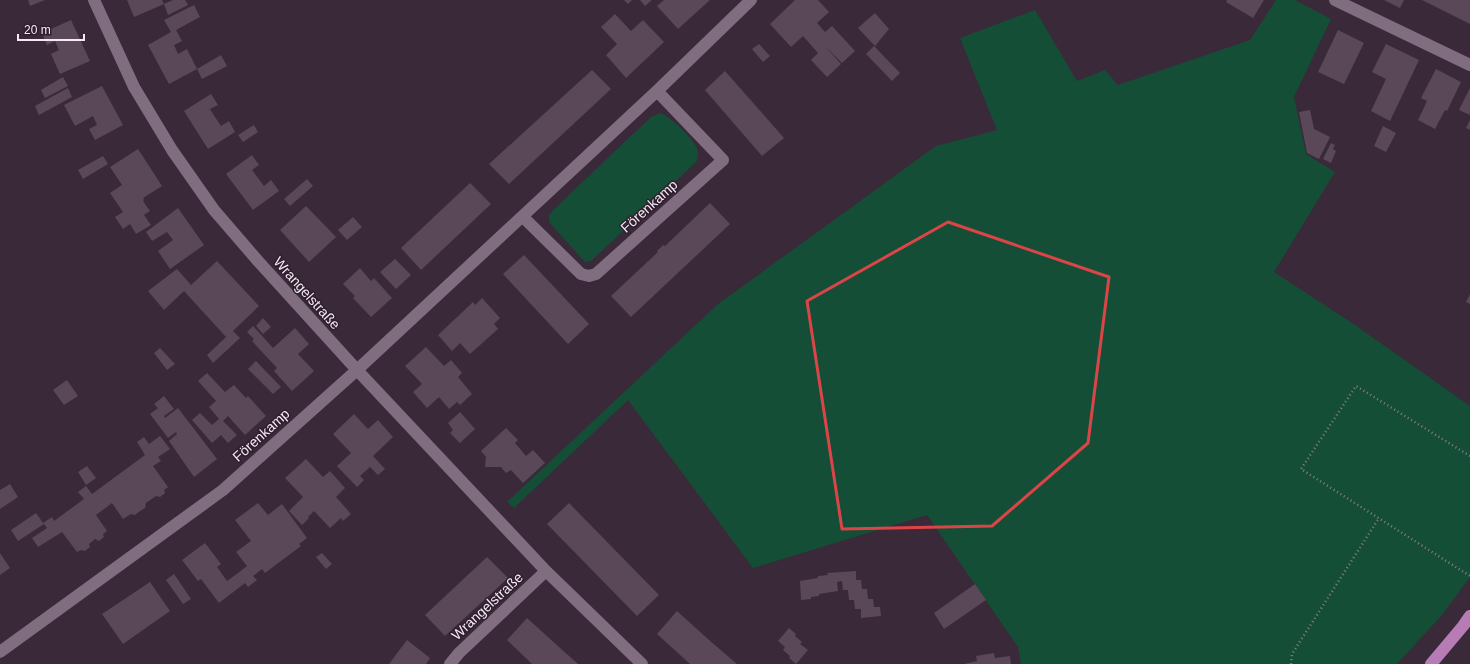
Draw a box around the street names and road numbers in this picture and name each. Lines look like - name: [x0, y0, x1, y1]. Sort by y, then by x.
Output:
- street label: Förenkamp: [617, 176, 681, 236]
- street label: Wrangelstraße: [270, 254, 344, 333]
- street label: Förenkamp: [229, 405, 293, 465]
- street label: Wrangelstraße: [448, 569, 526, 643]

